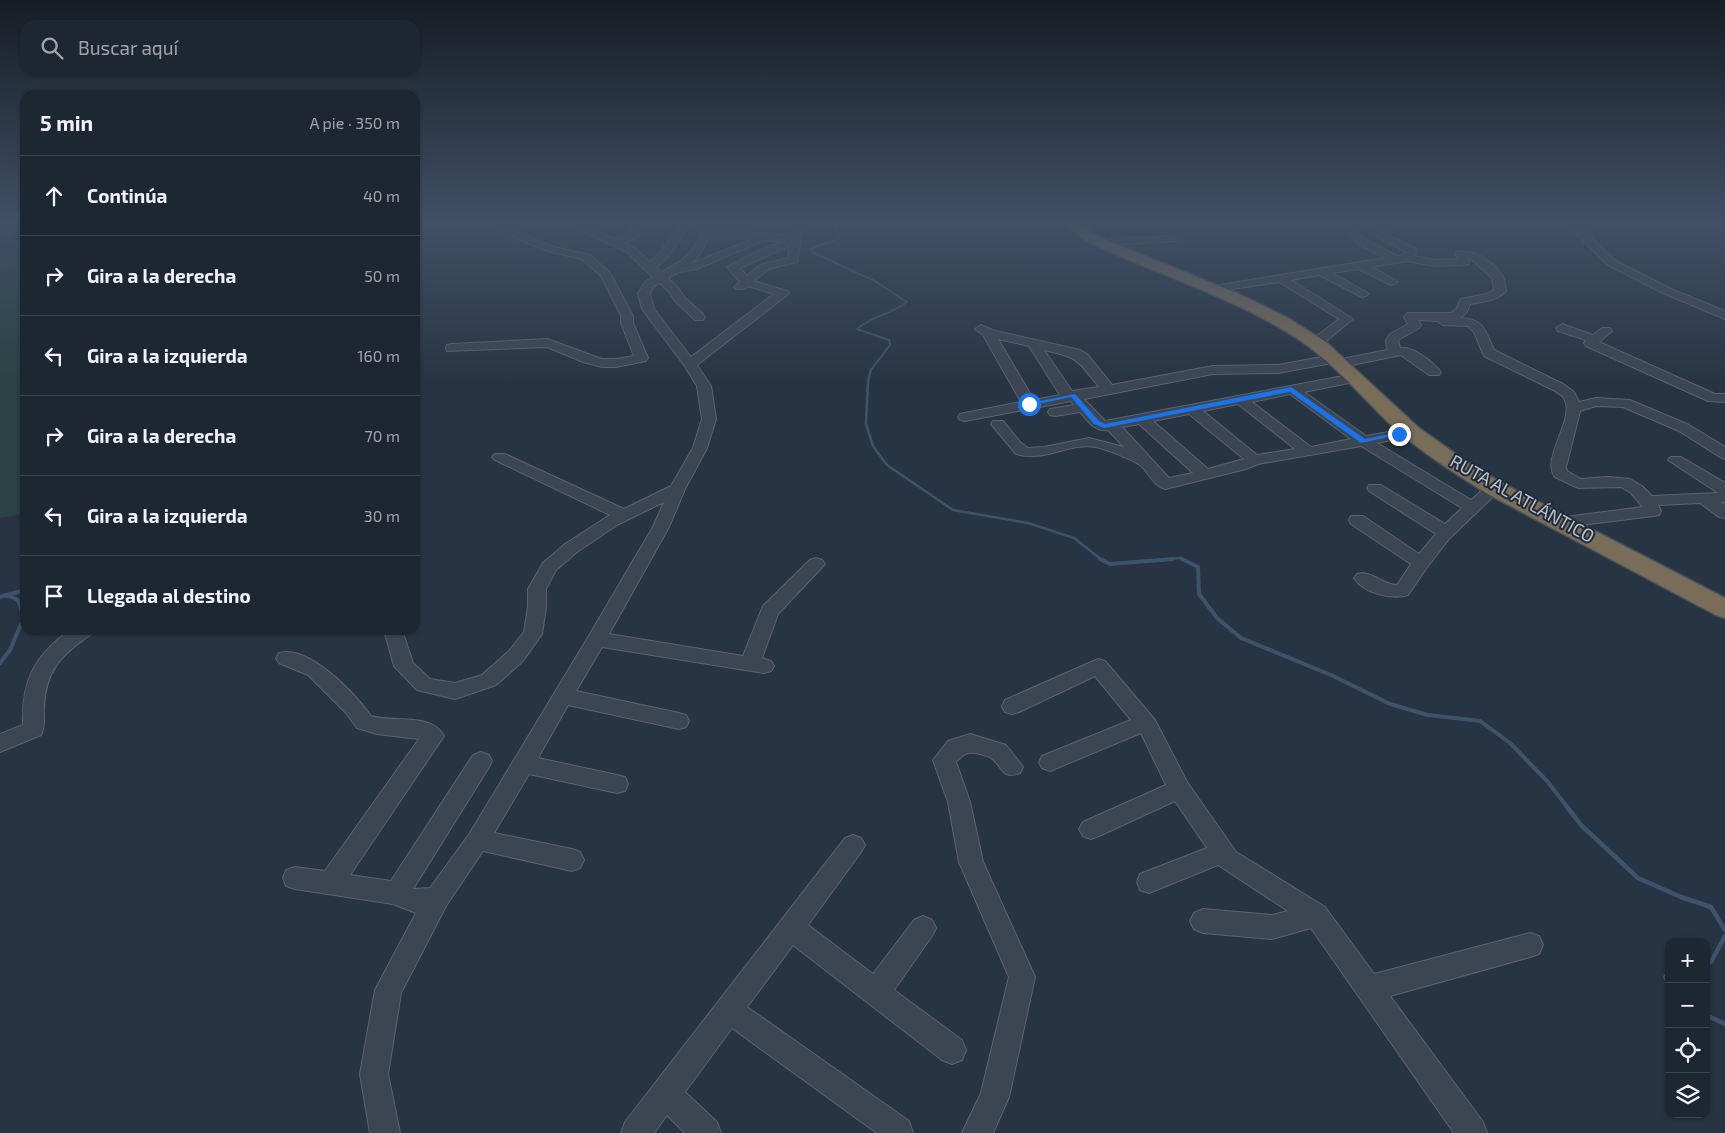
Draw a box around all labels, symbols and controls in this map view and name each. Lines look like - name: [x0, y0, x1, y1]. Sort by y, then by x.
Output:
- search box: [20, 20, 420, 75]
- icon: search: [38, 34, 66, 62]
- text: Buscar aquí: [78, 36, 178, 59]
- text: 5 min: [40, 110, 93, 135]
- text: A pie · 350 m: [309, 113, 400, 132]
- icon: ahead: [40, 182, 68, 210]
- text: Continúa: [87, 184, 167, 207]
- text: 40 m: [363, 186, 400, 205]
- icon: right: [40, 262, 68, 290]
- text: Gira a la derecha: [87, 264, 236, 287]
- text: 50 m: [364, 266, 400, 285]
- icon: left: [40, 342, 68, 370]
- text: Gira a la izquierda: [87, 344, 248, 367]
- text: 160 m: [357, 346, 400, 365]
- route start: [1018, 393, 1041, 416]
- icon: right: [40, 422, 68, 450]
- route end: [1388, 423, 1411, 446]
- text: Gira a la derecha: [87, 424, 236, 447]
- text: 70 m: [365, 426, 400, 445]
- street label: RUTA AL ATLÁNTICO: [1447, 449, 1598, 547]
- icon: left: [40, 502, 68, 530]
- text: Gira a la izquierda: [87, 504, 248, 527]
- text: 30 m: [364, 506, 400, 525]
- icon: arrive: [40, 582, 68, 610]
- text: Llegada al destino: [87, 584, 251, 607]
- map controls: [1665, 938, 1710, 1118]
- button: +: [1665, 938, 1710, 983]
- button: −: [1665, 983, 1710, 1028]
- button: locate: [1665, 1028, 1710, 1073]
- button: layers: [1665, 1073, 1710, 1118]

